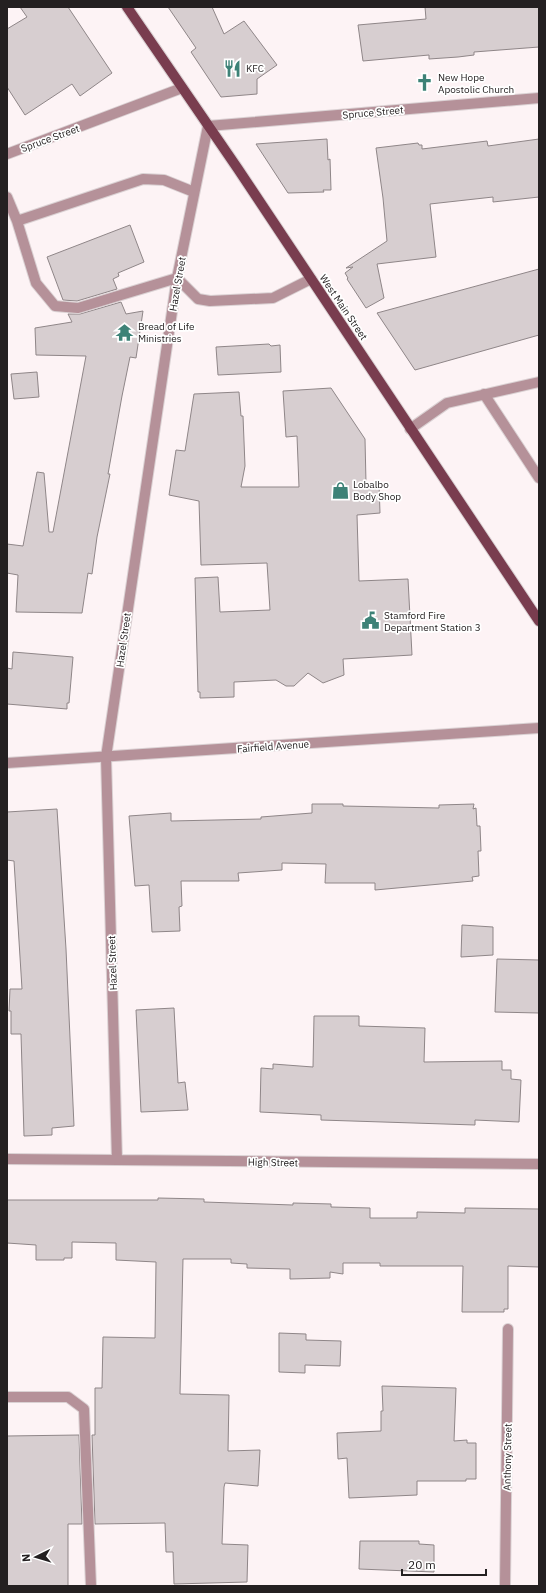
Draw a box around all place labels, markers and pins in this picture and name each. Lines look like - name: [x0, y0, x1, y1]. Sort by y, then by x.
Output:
- restaurant icon: KFC: [223, 58, 243, 78]
- place label: KFC: [246, 62, 264, 75]
- place label: New Hope Apostolic Church: [438, 71, 514, 96]
- church icon: New Hope Apostolic Church: [415, 73, 435, 93]
- place label: Bread of Life Ministries: [138, 320, 195, 345]
- temple icon: Bread of Life Ministries: [115, 322, 135, 342]
- place label: Lobalbo Body Shop: [353, 478, 401, 503]
- shop icon: Lobalbo Body Shop: [330, 480, 350, 500]
- place label: Stamford Fire Department Station 3: [384, 609, 481, 634]
- public building icon: Stamford Fire Department Station 3: [361, 611, 381, 631]

